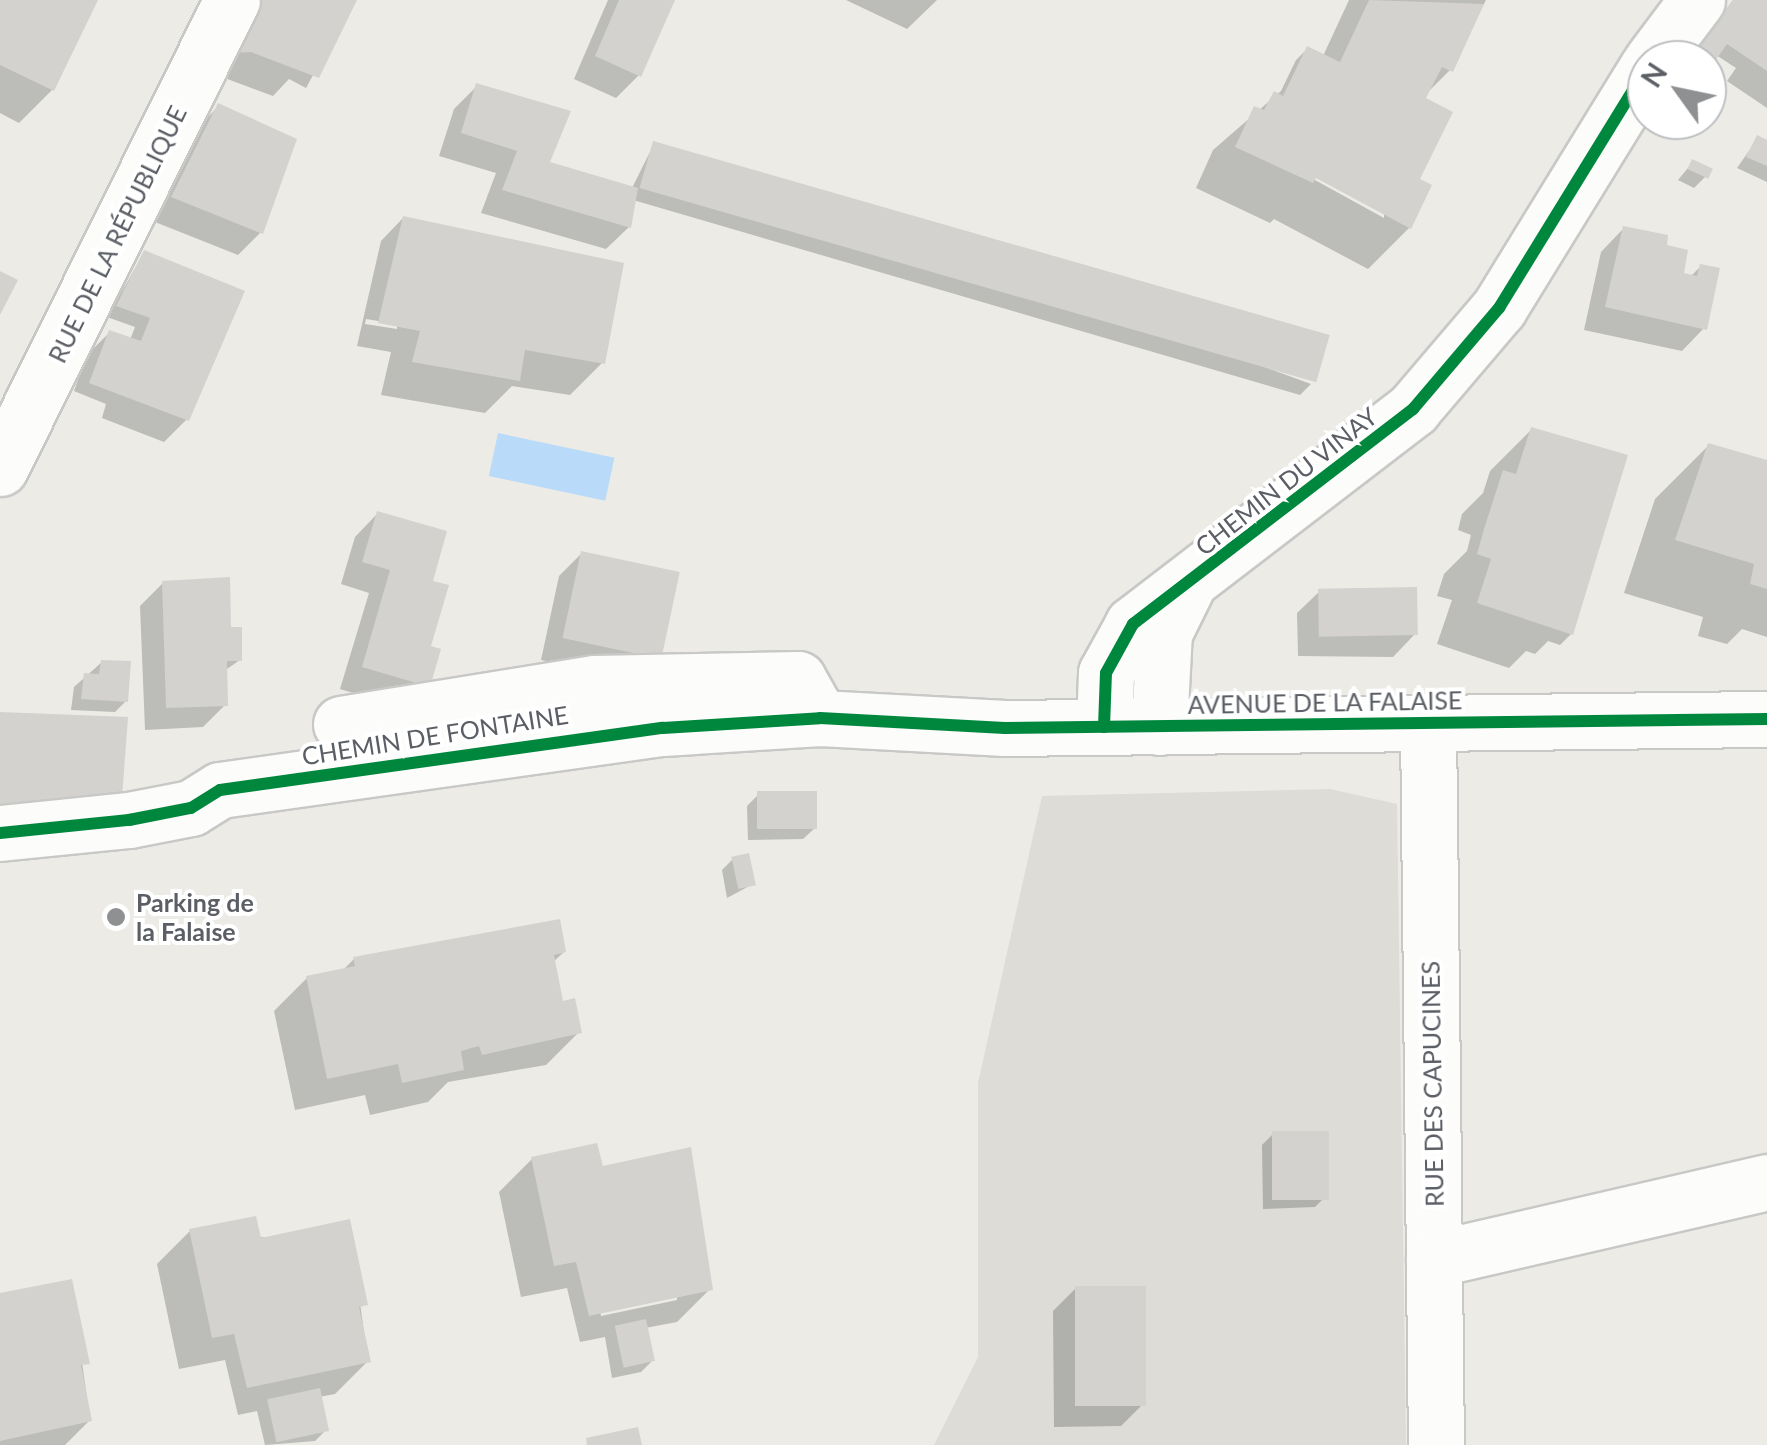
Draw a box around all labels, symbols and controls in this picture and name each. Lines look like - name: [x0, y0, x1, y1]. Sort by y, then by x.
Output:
- north arrow: [1627, 40, 1727, 140]
- text: N: [1633, 56, 1674, 93]
- street label: RUE DE LA RÉPUBLIQUE: [41, 100, 193, 368]
- street label: CHEMIN DU VINAY: [1189, 400, 1383, 562]
- street label: AVENUE DE LA FALAISE: [1187, 685, 1463, 719]
- street label: CHEMIN DE FONTAINE: [300, 699, 570, 771]
- place label: Parking de la Falaise: [136, 888, 254, 947]
- marker: Parking de la Falaise: [105, 906, 127, 928]
- street label: RUE DES CAPUCINES: [1415, 961, 1449, 1207]

